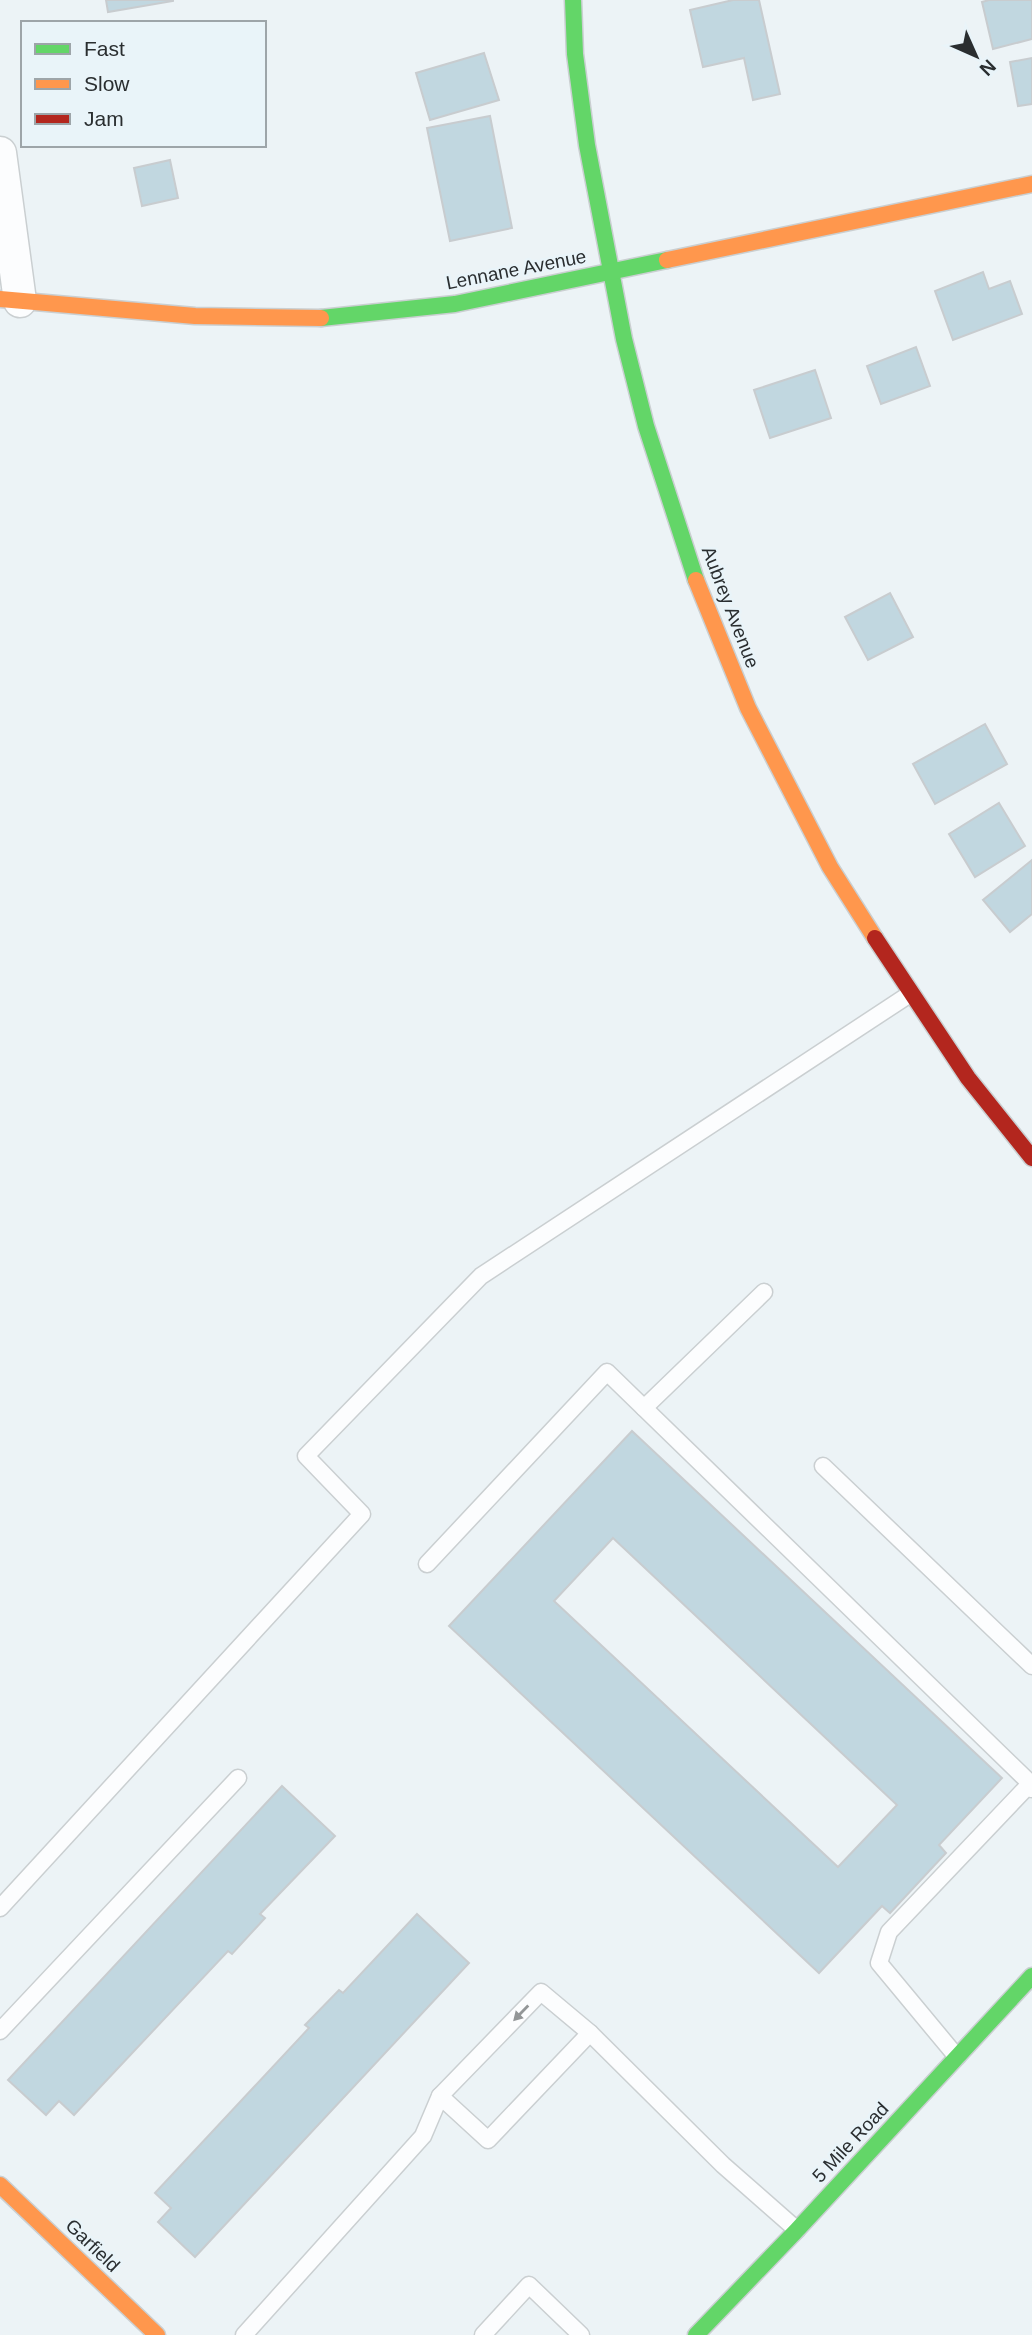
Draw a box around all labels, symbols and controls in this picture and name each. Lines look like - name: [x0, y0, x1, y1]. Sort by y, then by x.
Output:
- legend: [21, 21, 266, 147]
- north arrow: [941, 21, 1011, 91]
- text: Fast: [84, 37, 125, 60]
- text: N: [975, 55, 1000, 80]
- text: Slow: [84, 72, 130, 95]
- text: Jam: [84, 107, 124, 130]
- street label: Lennane Avenue: [444, 246, 588, 293]
- street label: Aubrey Avenue: [698, 543, 763, 671]
- one-way arrow: [513, 2004, 529, 2021]
- street label: 5 Mile Road: [808, 2098, 893, 2187]
- street label: Garfield: [61, 2215, 124, 2276]

